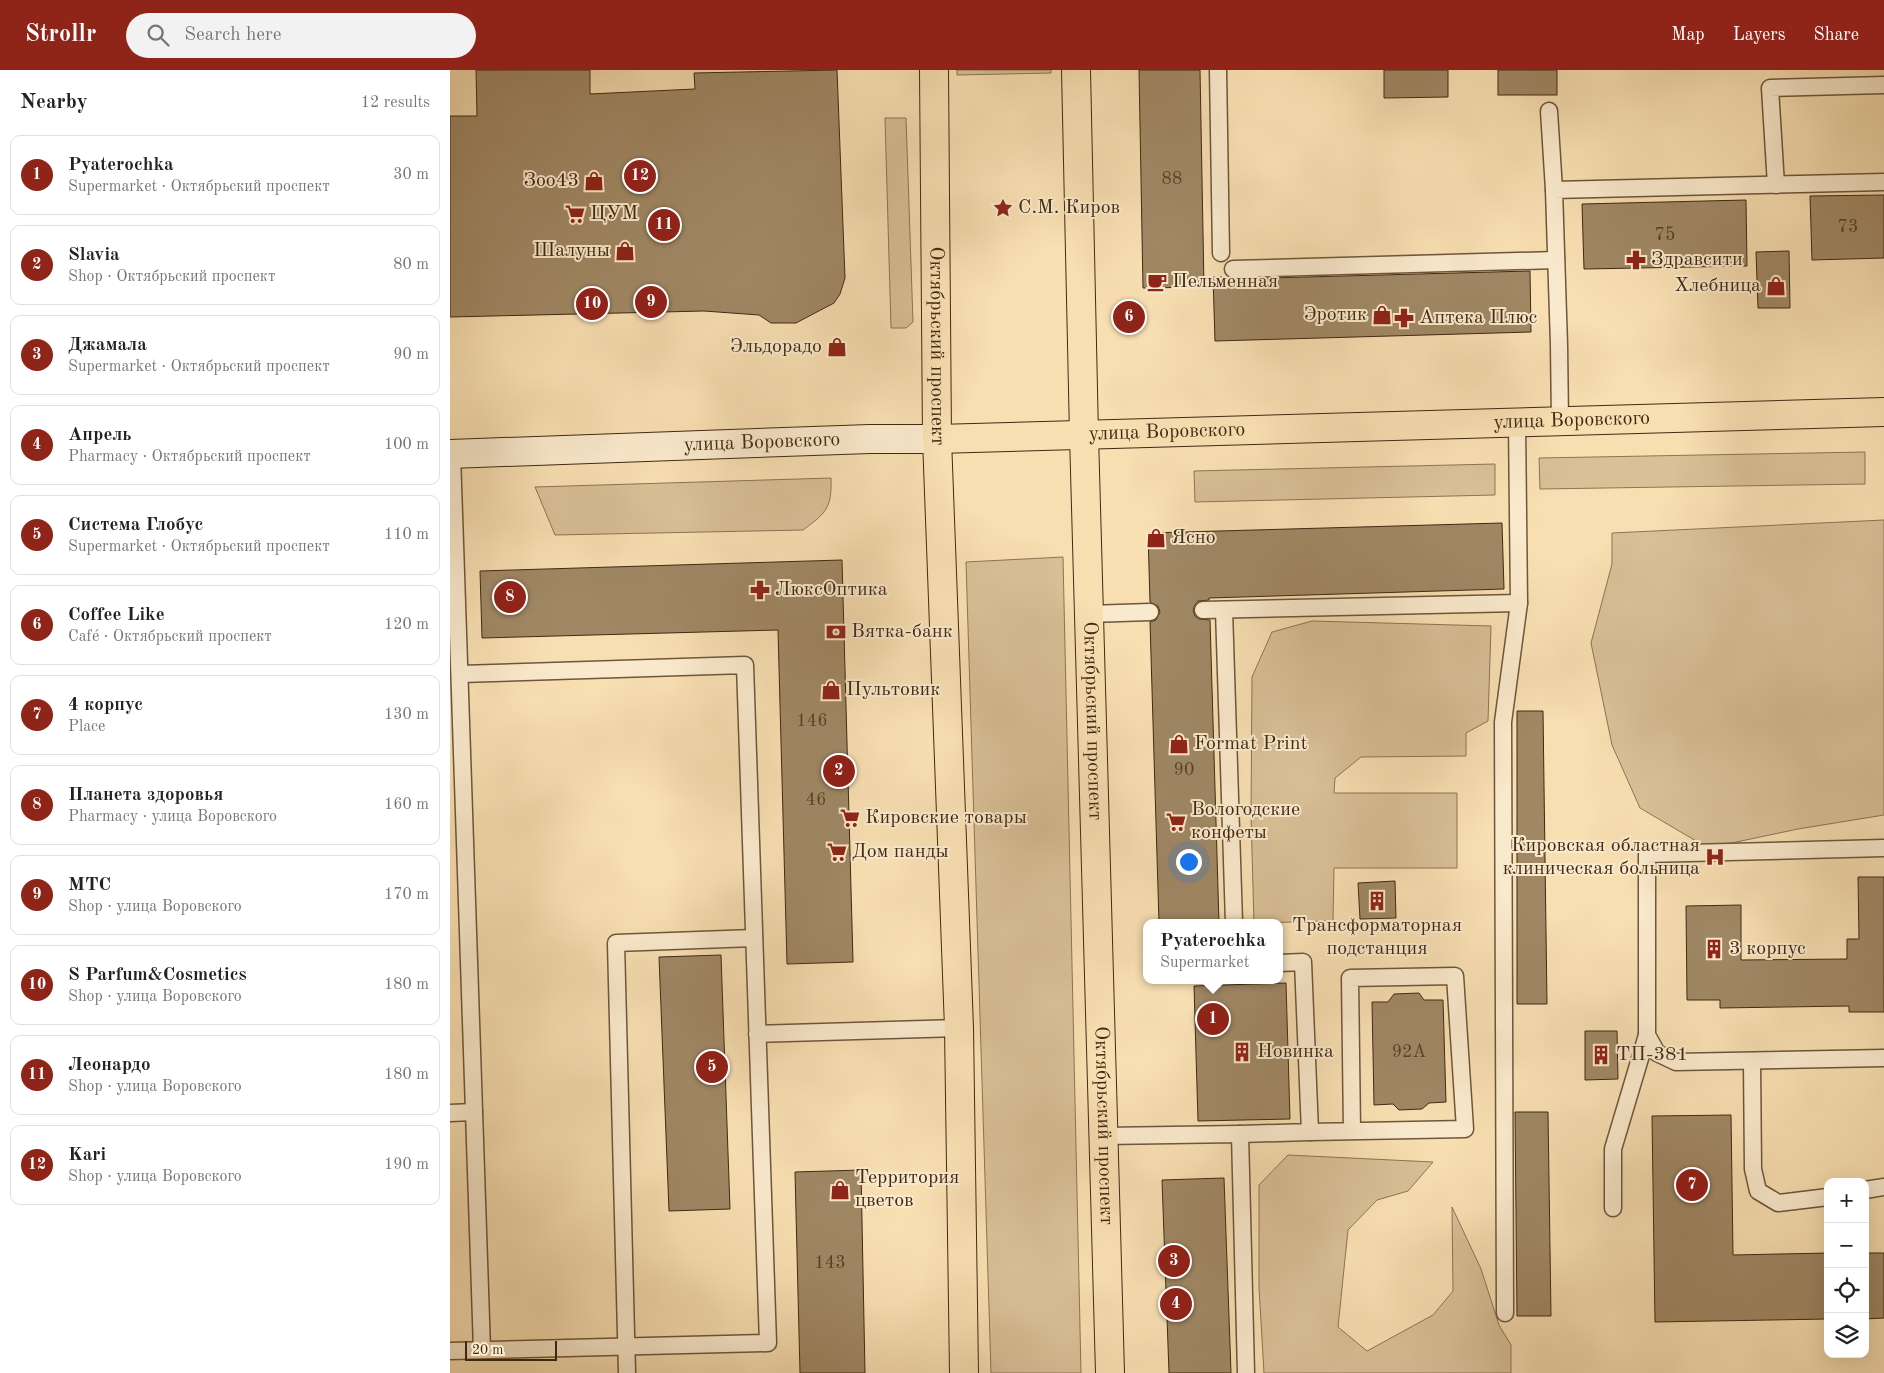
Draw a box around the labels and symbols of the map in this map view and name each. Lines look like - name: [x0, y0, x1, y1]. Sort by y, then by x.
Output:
- pin: 12: [624, 157, 656, 195]
- shop icon: Зоо43: [583, 170, 605, 192]
- house number: 88: [1162, 170, 1182, 188]
- place label: Зоо43: [523, 171, 579, 191]
- place icon: С.М. Киров: [992, 197, 1014, 219]
- place label: С.М. Киров: [1018, 198, 1120, 218]
- supermarket icon: ЦУМ: [564, 203, 586, 225]
- place label: ЦУМ: [590, 204, 638, 224]
- pin: 11: [648, 206, 680, 244]
- house number: 73: [1838, 218, 1858, 236]
- house number: 75: [1655, 226, 1675, 244]
- shop icon: Шалуны: [614, 240, 636, 262]
- place label: Шалуны: [533, 241, 610, 261]
- street label: Октябрьский проспект: [925, 246, 947, 446]
- pharmacy icon: Здравсити: [1625, 249, 1647, 271]
- place label: Здравсити: [1651, 250, 1743, 270]
- cafe icon: Пельменная: [1146, 271, 1168, 293]
- place label: Пельменная: [1172, 272, 1278, 292]
- shop icon: Хлебница: [1765, 275, 1787, 297]
- place label: Хлебница: [1674, 276, 1761, 296]
- pin: 9: [635, 283, 667, 321]
- pin: 10: [576, 285, 608, 323]
- pin: 6: [1113, 298, 1145, 336]
- shop icon: Эротик: [1371, 304, 1393, 326]
- place label: Эротик: [1304, 305, 1367, 325]
- pharmacy icon: Аптека Плюс: [1393, 307, 1415, 329]
- place label: Аптека Плюс: [1419, 308, 1538, 328]
- shop icon: Эльдорадо: [826, 336, 848, 358]
- place label: Эльдорадо: [730, 337, 822, 357]
- street label: улица Воровского: [1493, 409, 1650, 433]
- street label: улица Воровского: [1088, 420, 1246, 445]
- street label: улица Воровского: [683, 430, 840, 456]
- shop icon: Ясно: [1145, 527, 1167, 549]
- place label: Ясно: [1171, 528, 1216, 548]
- pin: 8: [494, 578, 526, 616]
- pharmacy icon: ЛюксОптика: [749, 579, 771, 601]
- place label: ЛюксОптика: [775, 580, 888, 600]
- bank icon: Вятка-банк: [825, 621, 847, 643]
- street label: Октябрьский проспект: [1079, 621, 1105, 821]
- place label: Вятка-банк: [851, 622, 953, 642]
- shop icon: Пультовик: [820, 679, 842, 701]
- place label: Пультовик: [846, 680, 940, 700]
- house number: 146: [796, 712, 828, 730]
- shop icon: Format Print: [1168, 733, 1190, 755]
- place label: Format Print: [1194, 734, 1308, 754]
- pin: 2: [823, 752, 855, 790]
- house number: 90: [1174, 761, 1194, 779]
- house number: 46: [806, 791, 826, 809]
- place label: Вологодские конфеты: [1191, 800, 1300, 843]
- supermarket icon: Кировские товары: [839, 807, 861, 829]
- place label: Кировские товары: [865, 808, 1027, 828]
- supermarket icon: Вологодские конфеты: [1165, 811, 1187, 833]
- place label: Кировская областная клиническая больница: [1503, 836, 1700, 879]
- supermarket icon: Дом панды: [826, 841, 848, 863]
- place label: Дом панды: [852, 842, 949, 862]
- hospital icon: Кировская областная клиническая больница: [1704, 846, 1726, 868]
- your location: [1176, 849, 1202, 875]
- building icon: Трансформаторная подстанция: [1366, 890, 1388, 912]
- place label: Трансформаторная подстанция: [1292, 916, 1462, 959]
- building icon: 3 корпус: [1703, 938, 1725, 960]
- place label: 3 корпус: [1729, 939, 1806, 959]
- pin: 1: [1197, 1000, 1229, 1038]
- street label: Октябрьский проспект: [1090, 1026, 1116, 1225]
- building icon: Новинка: [1231, 1041, 1253, 1063]
- place label: Новинка: [1257, 1042, 1334, 1062]
- house number: 92А: [1392, 1043, 1427, 1061]
- building icon: ТП-381: [1590, 1044, 1612, 1066]
- place label: ТП-381: [1616, 1045, 1688, 1065]
- pin: 5: [696, 1048, 728, 1086]
- pin: 7: [1676, 1166, 1708, 1204]
- place label: Территория цветов: [855, 1168, 959, 1211]
- shop icon: Территория цветов: [829, 1179, 851, 1201]
- pin: 3: [1158, 1242, 1190, 1280]
- house number: 143: [814, 1254, 846, 1272]
- pin: 4: [1160, 1285, 1192, 1323]
- scale bar: [465, 1338, 558, 1361]

